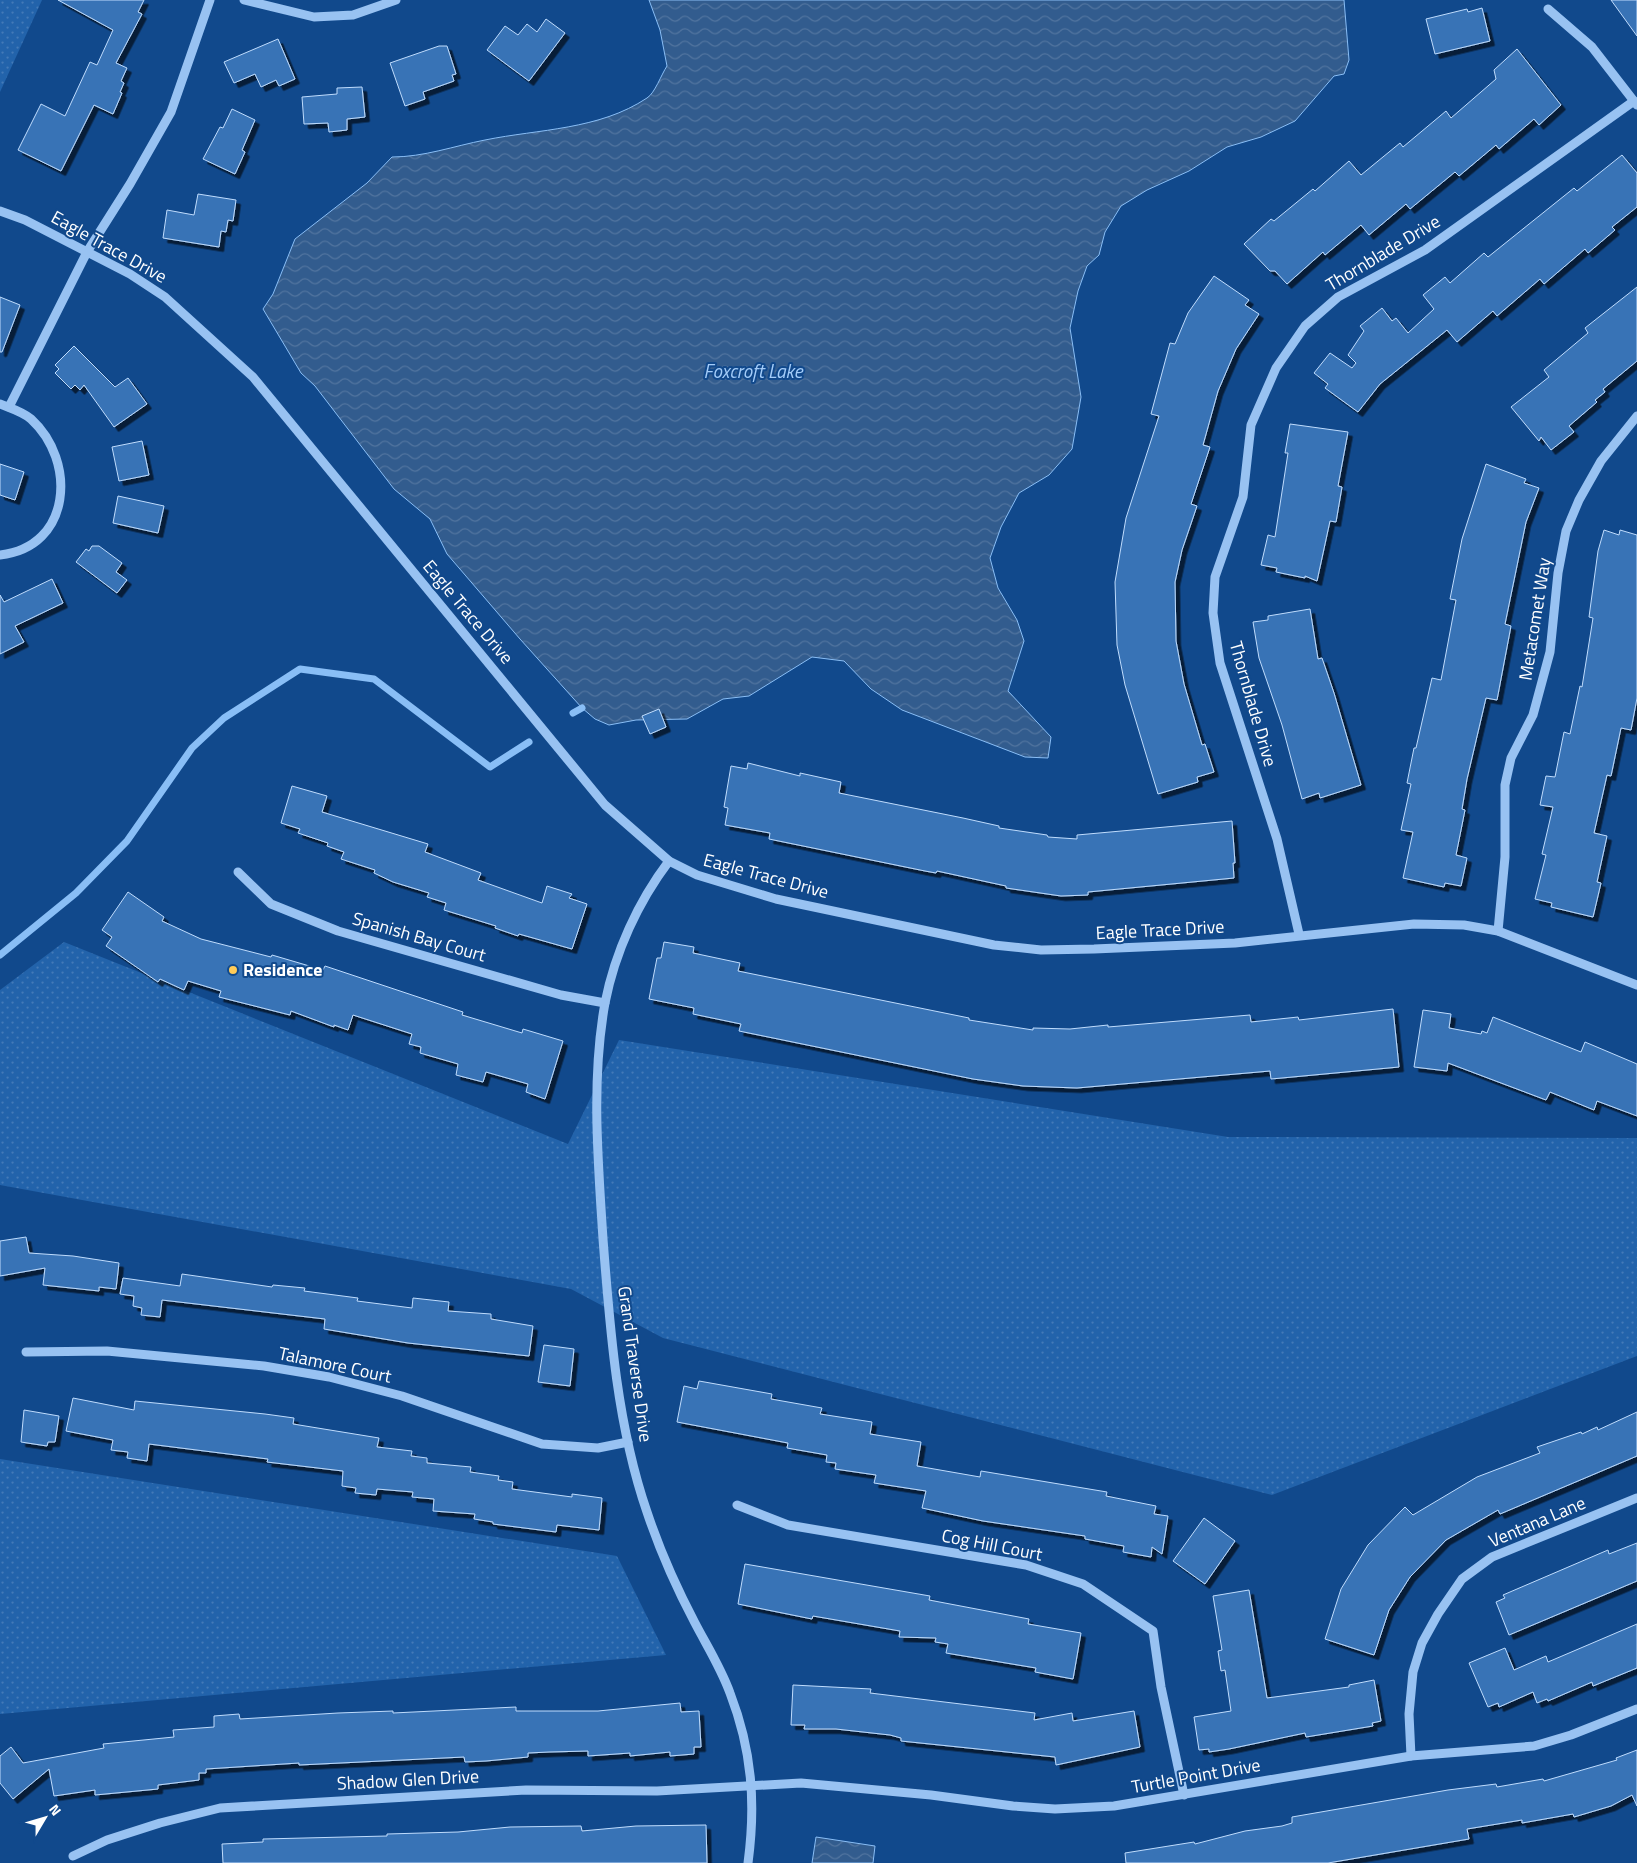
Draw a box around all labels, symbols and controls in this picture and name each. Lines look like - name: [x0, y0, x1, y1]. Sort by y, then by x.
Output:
- street label: Eagle Trace Drive: [46, 204, 172, 290]
- street label: Thornblade Drive: [1320, 208, 1445, 297]
- water label: Foxcroft Lake: [703, 356, 804, 385]
- street label: Eagle Trace Drive: [417, 554, 520, 670]
- street label: Metacomet Way: [1511, 555, 1558, 682]
- street label: Thornblade Drive: [1223, 638, 1284, 770]
- street label: Eagle Trace Drive: [700, 846, 832, 905]
- street label: Spanish Bay Court: [349, 905, 490, 969]
- street label: Eagle Trace Drive: [1095, 913, 1225, 946]
- place label: Residence: [243, 956, 323, 983]
- marker: Residence: [227, 964, 239, 976]
- street label: Grand Traverse Drive: [611, 1284, 660, 1444]
- street label: Talamore Court: [276, 1339, 395, 1390]
- street label: Ventana Lane: [1484, 1489, 1589, 1554]
- street label: Cog Hill Court: [939, 1522, 1045, 1568]
- street label: Turtle Point Drive: [1129, 1751, 1263, 1800]
- street label: Shadow Glen Drive: [336, 1762, 480, 1797]
- north arrow: [20, 1793, 70, 1843]
- text: N: [44, 1799, 67, 1820]

